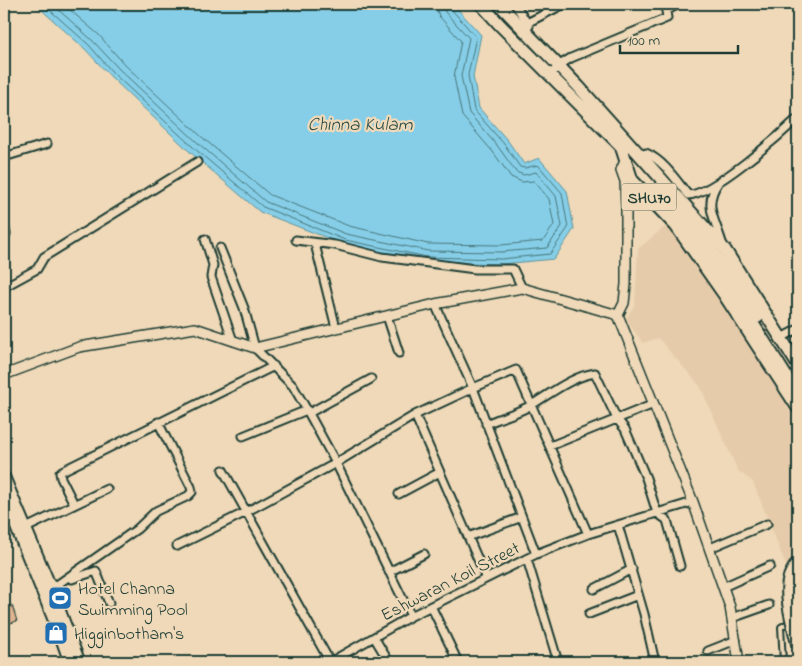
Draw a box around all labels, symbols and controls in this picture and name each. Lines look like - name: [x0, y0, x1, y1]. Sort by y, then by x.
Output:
- scale bar: [620, 22, 737, 54]
- text: 100 m: [627, 30, 660, 52]
- water label: Chinna Kulam: [308, 112, 413, 139]
- road number: SHU70: [622, 183, 676, 210]
- street label: Eshwaran Koil Street: [377, 536, 525, 629]
- place label: Hotel Channa Swimming Pool: [78, 577, 188, 625]
- sports icon: Hotel Channa Swimming Pool: [47, 585, 73, 611]
- shop icon: Higginbotham's: [43, 620, 69, 646]
- place label: Higginbotham's: [74, 622, 184, 649]

